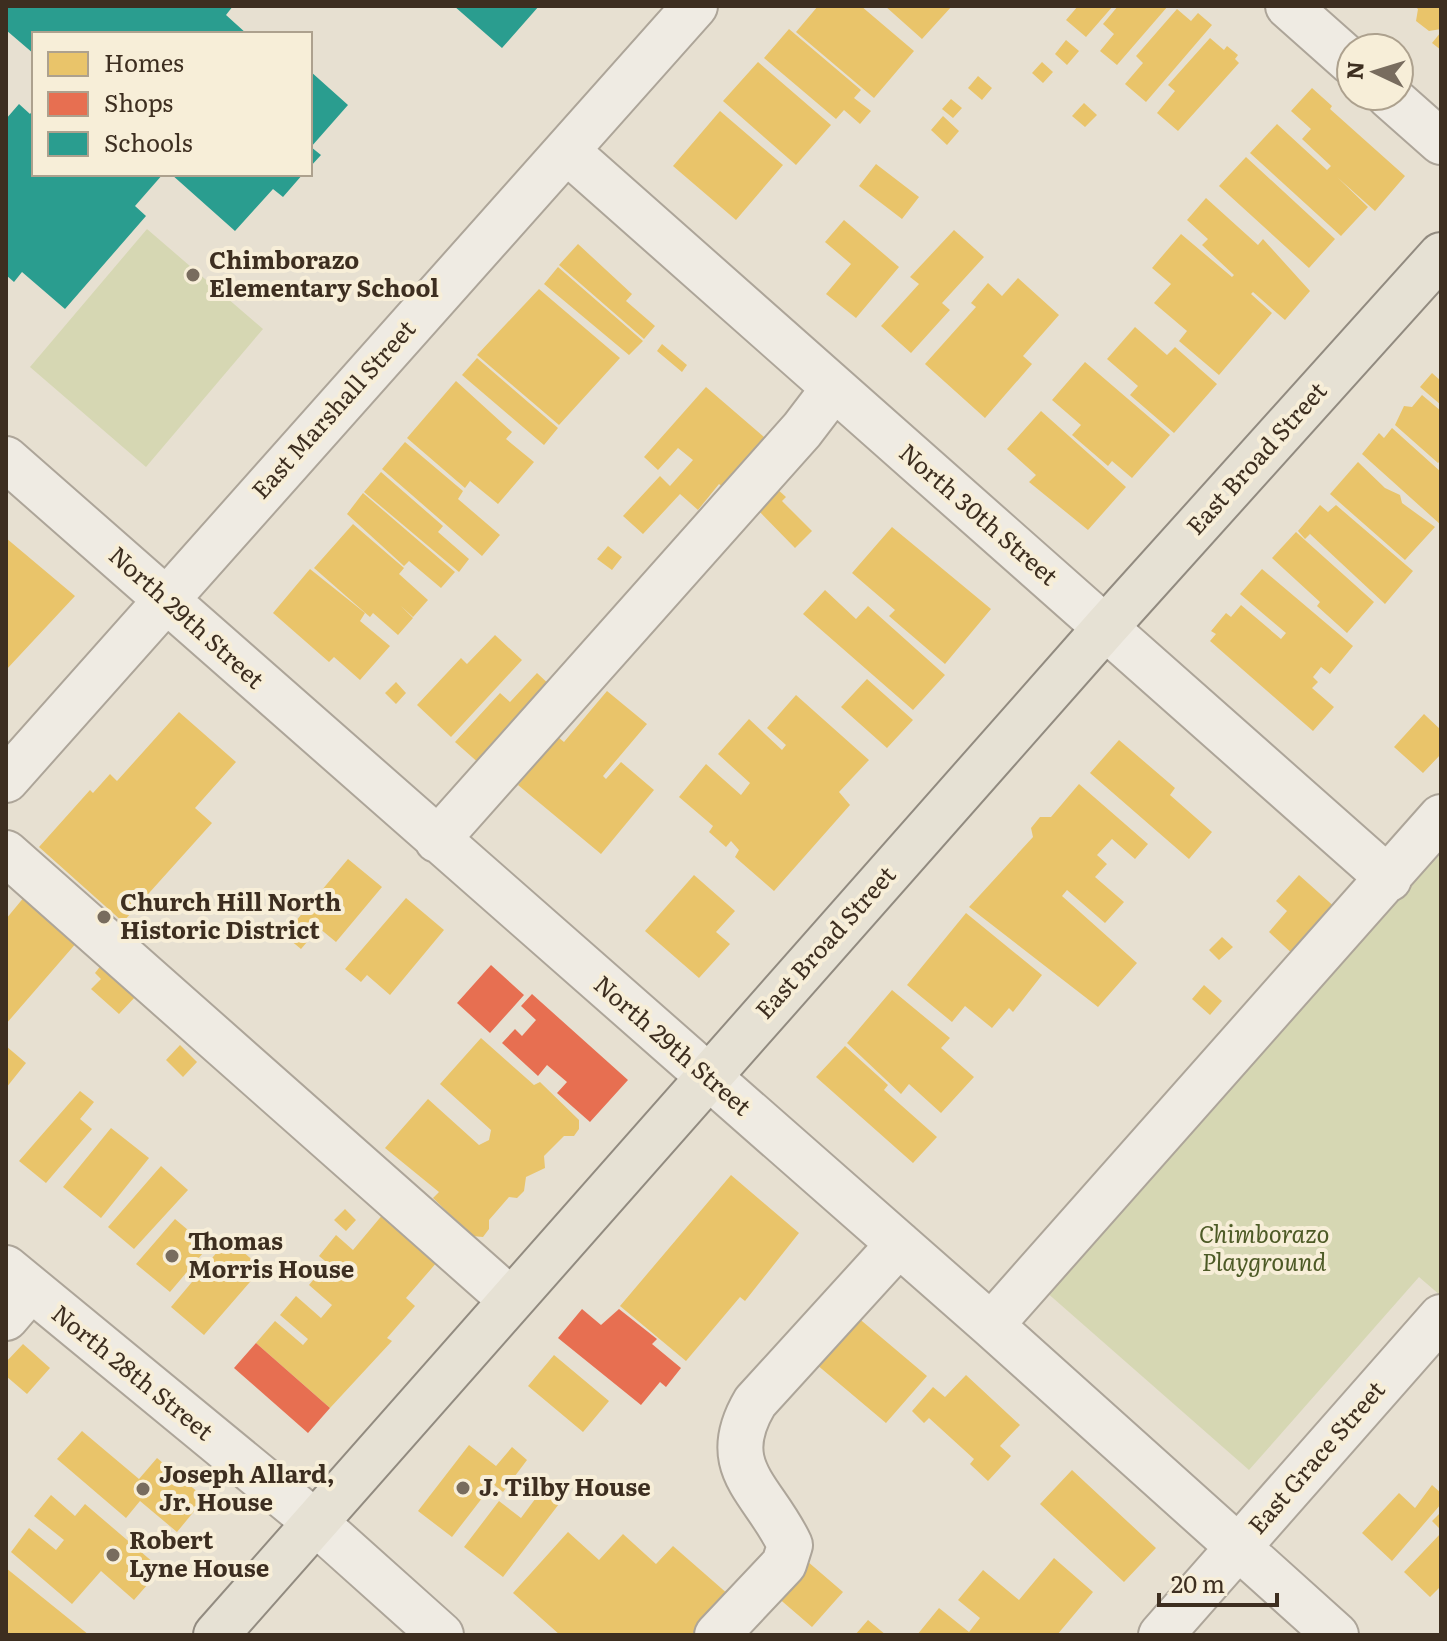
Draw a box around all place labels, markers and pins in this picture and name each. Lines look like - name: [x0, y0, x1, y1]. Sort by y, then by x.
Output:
- place label: Chimborazo Elementary School: [209, 241, 439, 304]
- marker: Chimborazo Elementary School: [184, 266, 202, 284]
- place label: Church Hill North Historic District: [120, 883, 341, 946]
- marker: Church Hill North Historic District: [95, 908, 113, 926]
- place label: Thomas Morris House: [188, 1222, 354, 1285]
- marker: Thomas Morris House: [163, 1247, 181, 1265]
- place label: Joseph Allard, Jr. House: [159, 1455, 335, 1518]
- place label: J. Tilby House: [479, 1468, 651, 1503]
- marker: J. Tilby House: [454, 1479, 472, 1497]
- marker: Joseph Allard, Jr. House: [134, 1480, 152, 1498]
- place label: Robert Lyne House: [129, 1521, 269, 1584]
- marker: Robert Lyne House: [104, 1546, 122, 1564]

